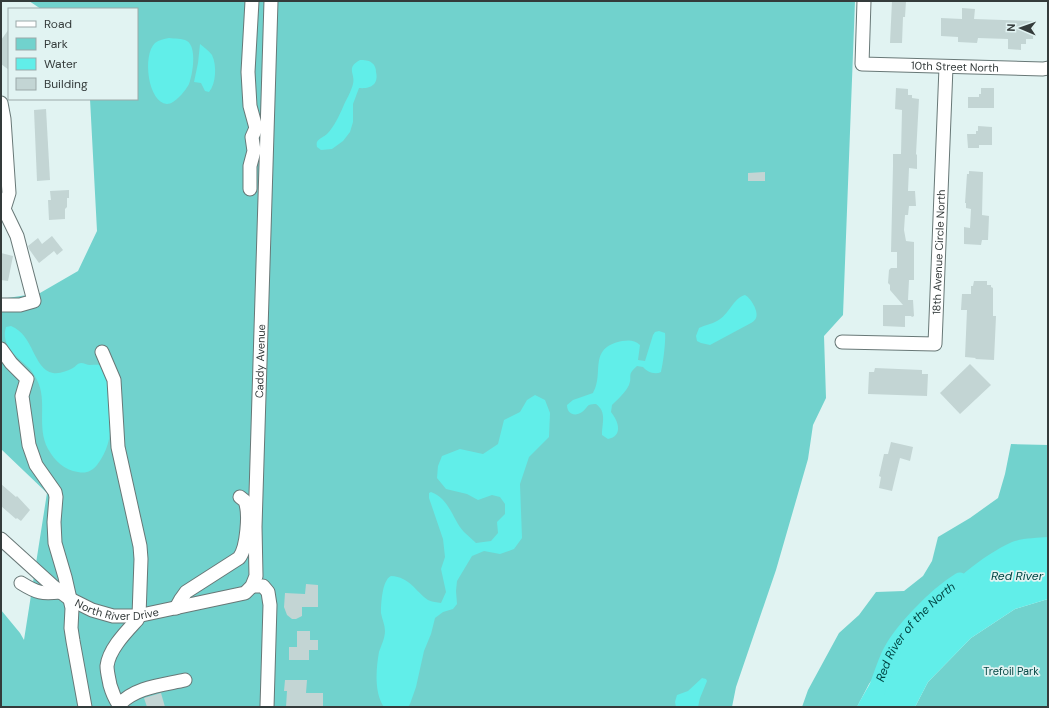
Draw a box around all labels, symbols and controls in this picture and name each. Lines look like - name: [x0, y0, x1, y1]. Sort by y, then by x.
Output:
- legend: [8, 8, 138, 100]
- north arrow: [1001, 8, 1041, 48]
- text: Road: [44, 16, 72, 32]
- text: N: [1004, 23, 1018, 32]
- text: Park: [44, 36, 68, 52]
- text: Water: [44, 56, 78, 72]
- street label: 10th Street North: [911, 58, 999, 75]
- text: Building: [44, 76, 88, 92]
- street label: 18th Avenue Circle North: [929, 189, 948, 315]
- street label: Caddy Avenue: [252, 324, 268, 398]
- water label: Red River: [991, 568, 1044, 584]
- water label: Red River of the North: [872, 579, 959, 684]
- street label: North River Drive: [73, 596, 160, 623]
- park label: Trefoil Park: [983, 664, 1039, 678]

